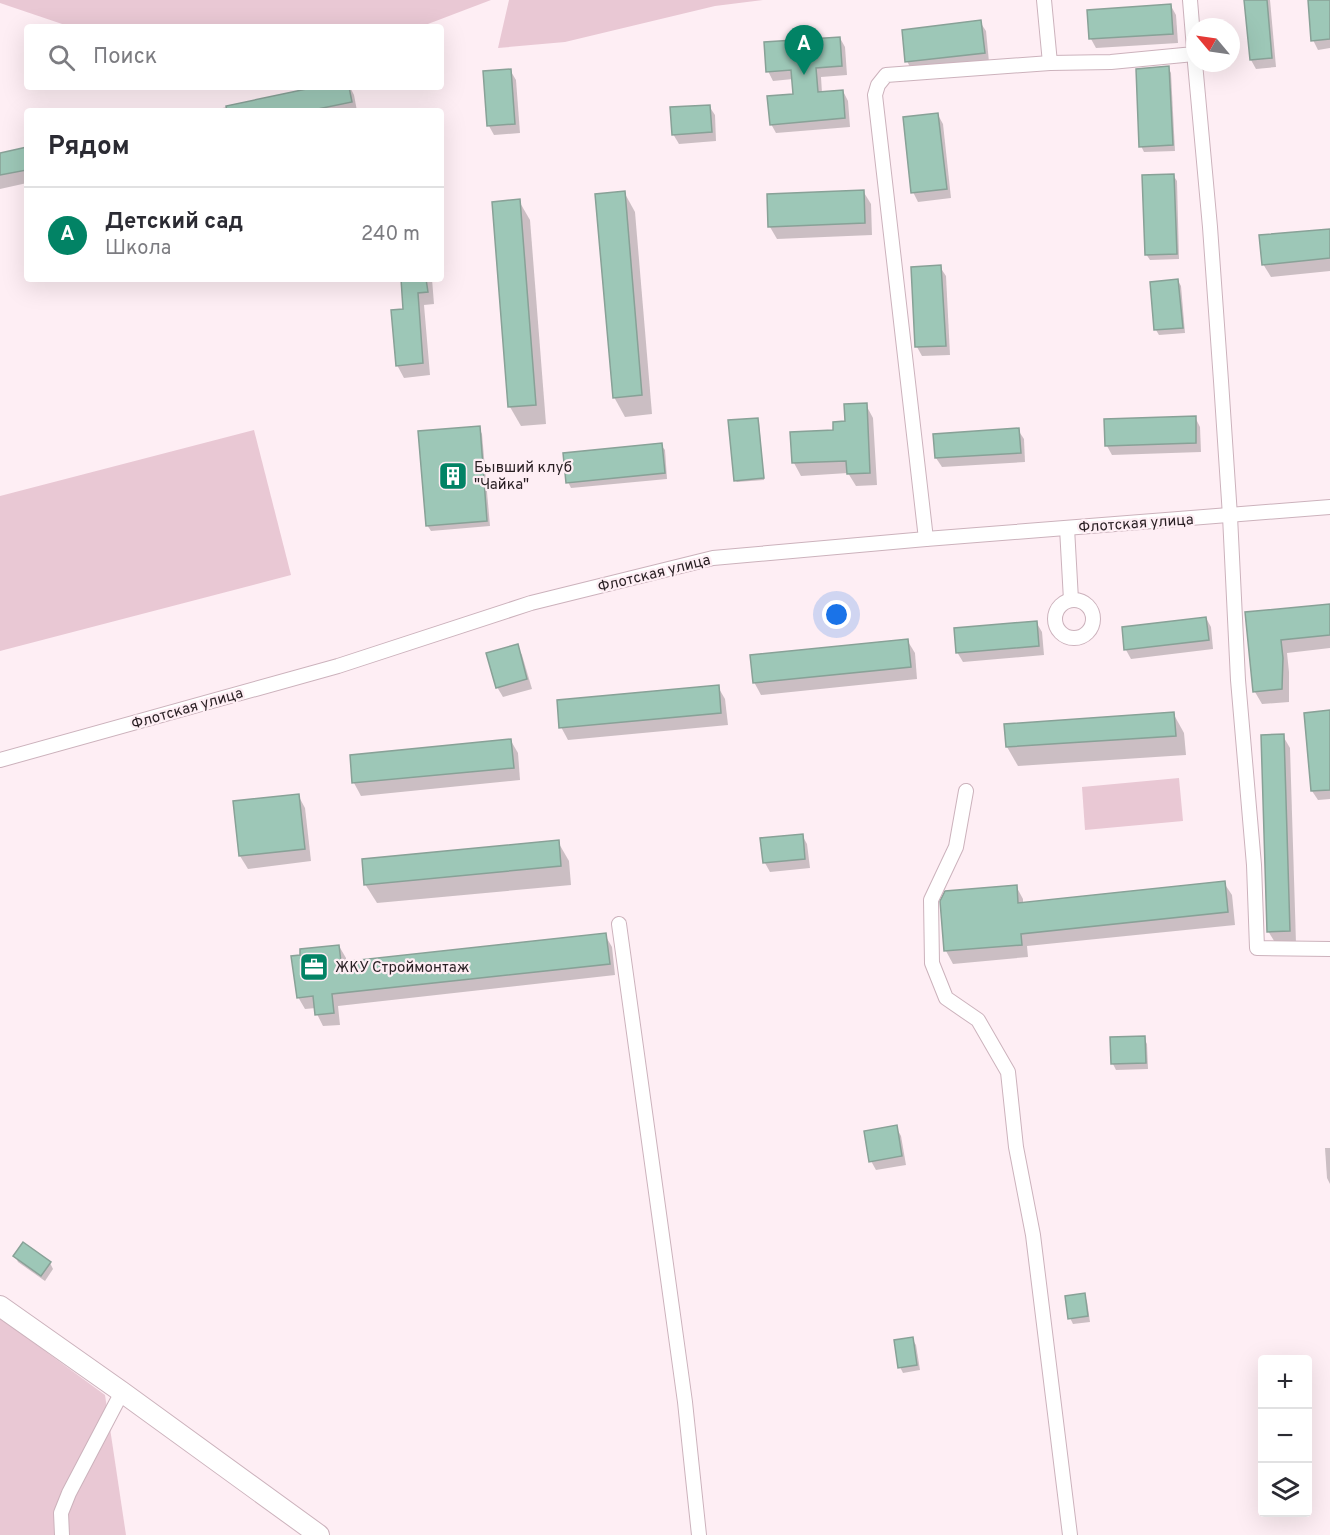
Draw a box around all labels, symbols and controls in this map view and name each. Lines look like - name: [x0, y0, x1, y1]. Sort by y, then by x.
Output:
- north arrow: [1186, 18, 1240, 72]
- search box: [24, 24, 444, 90]
- pin: A: [784, 26, 824, 75]
- icon: search: [45, 41, 78, 74]
- text: Поиск: [93, 44, 157, 71]
- text: Рядом: [48, 131, 130, 164]
- text: Детский сад: [105, 209, 243, 236]
- text: A: [60, 222, 75, 248]
- text: 240 m: [361, 222, 420, 248]
- text: Школа: [105, 236, 171, 262]
- place label: Бывший клуб "Чайка": [474, 459, 572, 495]
- building icon: Бывший клуб "Чайка": [437, 460, 469, 492]
- street label: Флотская улица: [1078, 511, 1194, 538]
- street label: Флотская улица: [596, 551, 713, 598]
- your location: [822, 600, 851, 629]
- street label: Флотская улица: [129, 684, 246, 734]
- office icon: ЖКУ Строймонтаж: [298, 951, 330, 983]
- place label: ЖКУ Строймонтаж: [335, 959, 470, 978]
- map controls: [1258, 1355, 1312, 1517]
- button: +: [1258, 1355, 1312, 1409]
- button: −: [1258, 1409, 1312, 1463]
- button: layers: [1258, 1463, 1312, 1517]

